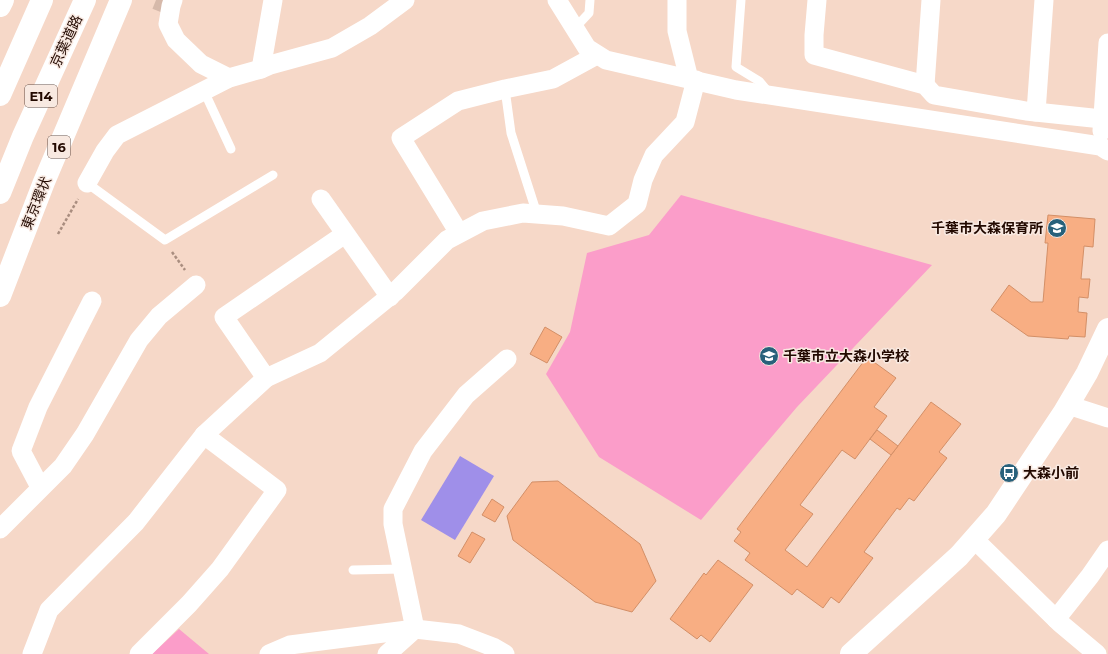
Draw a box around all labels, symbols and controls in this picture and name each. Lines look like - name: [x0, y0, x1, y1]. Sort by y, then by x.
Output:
- street label: 京葉道路: [46, 12, 86, 70]
- road number: E14: [25, 85, 57, 107]
- road number: 16: [48, 136, 70, 158]
- street label: 東京環状: [17, 174, 55, 232]
- school or university icon: 千葉市大森保育所: [1046, 217, 1068, 239]
- place label: 千葉市大森保育所: [931, 219, 1043, 237]
- school or university icon: 千葉市立大森小学校: [758, 345, 780, 367]
- place label: 千葉市立大森小学校: [783, 347, 909, 365]
- bus stop icon: 大森小前: [998, 462, 1020, 484]
- place label: 大森小前: [1023, 464, 1079, 482]

